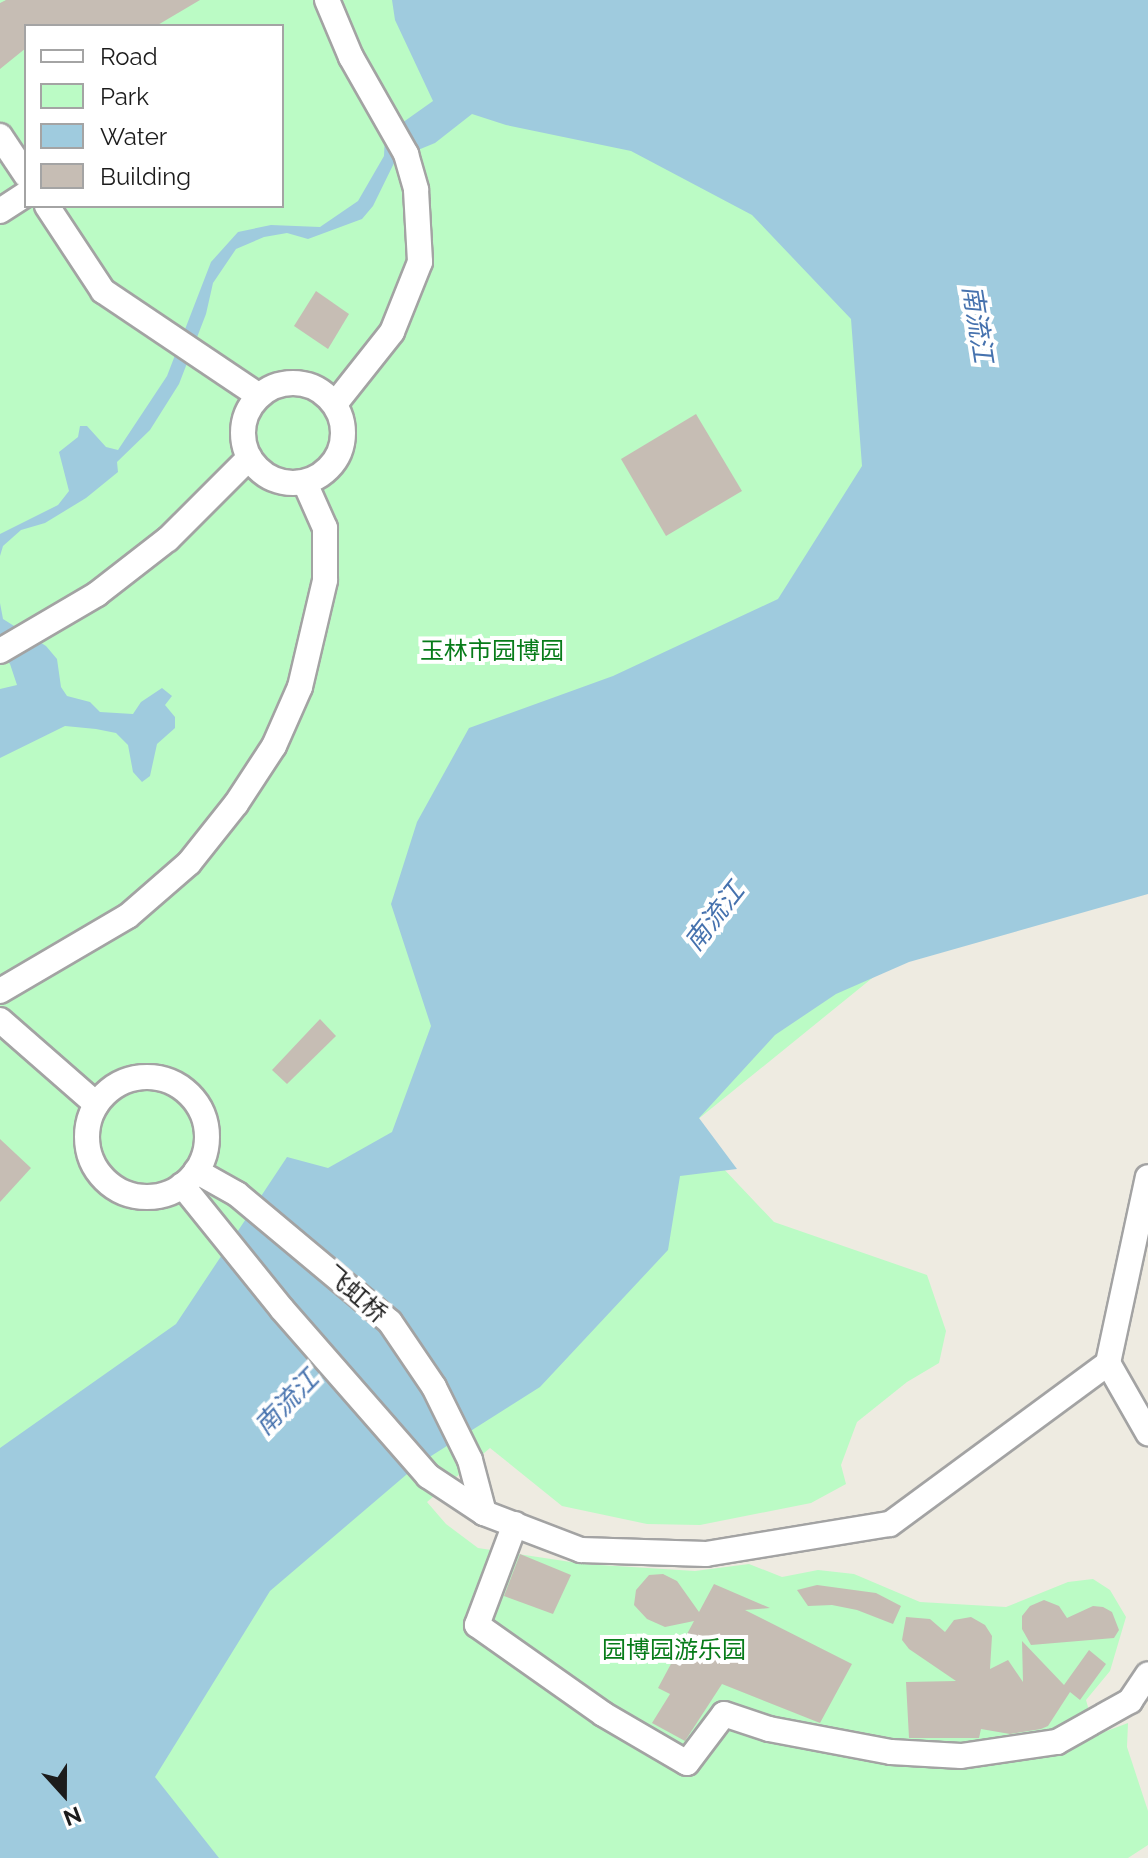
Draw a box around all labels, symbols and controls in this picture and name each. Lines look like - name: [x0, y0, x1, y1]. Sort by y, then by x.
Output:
- legend: [24, 24, 284, 208]
- text: Road: [100, 42, 158, 71]
- text: Park: [100, 82, 149, 111]
- text: Water: [100, 122, 167, 151]
- text: Building: [100, 162, 191, 191]
- water label: 南流江: [955, 283, 999, 365]
- park label: 玉林市园博园: [420, 637, 564, 665]
- water label: 南流江: [679, 877, 751, 957]
- street label: 飞虹桥: [319, 1260, 393, 1328]
- water label: 南流江: [249, 1364, 325, 1442]
- park label: 园博园游乐园: [602, 1636, 746, 1664]
- north arrow: [24, 1754, 104, 1834]
- text: N: [60, 1801, 85, 1832]

